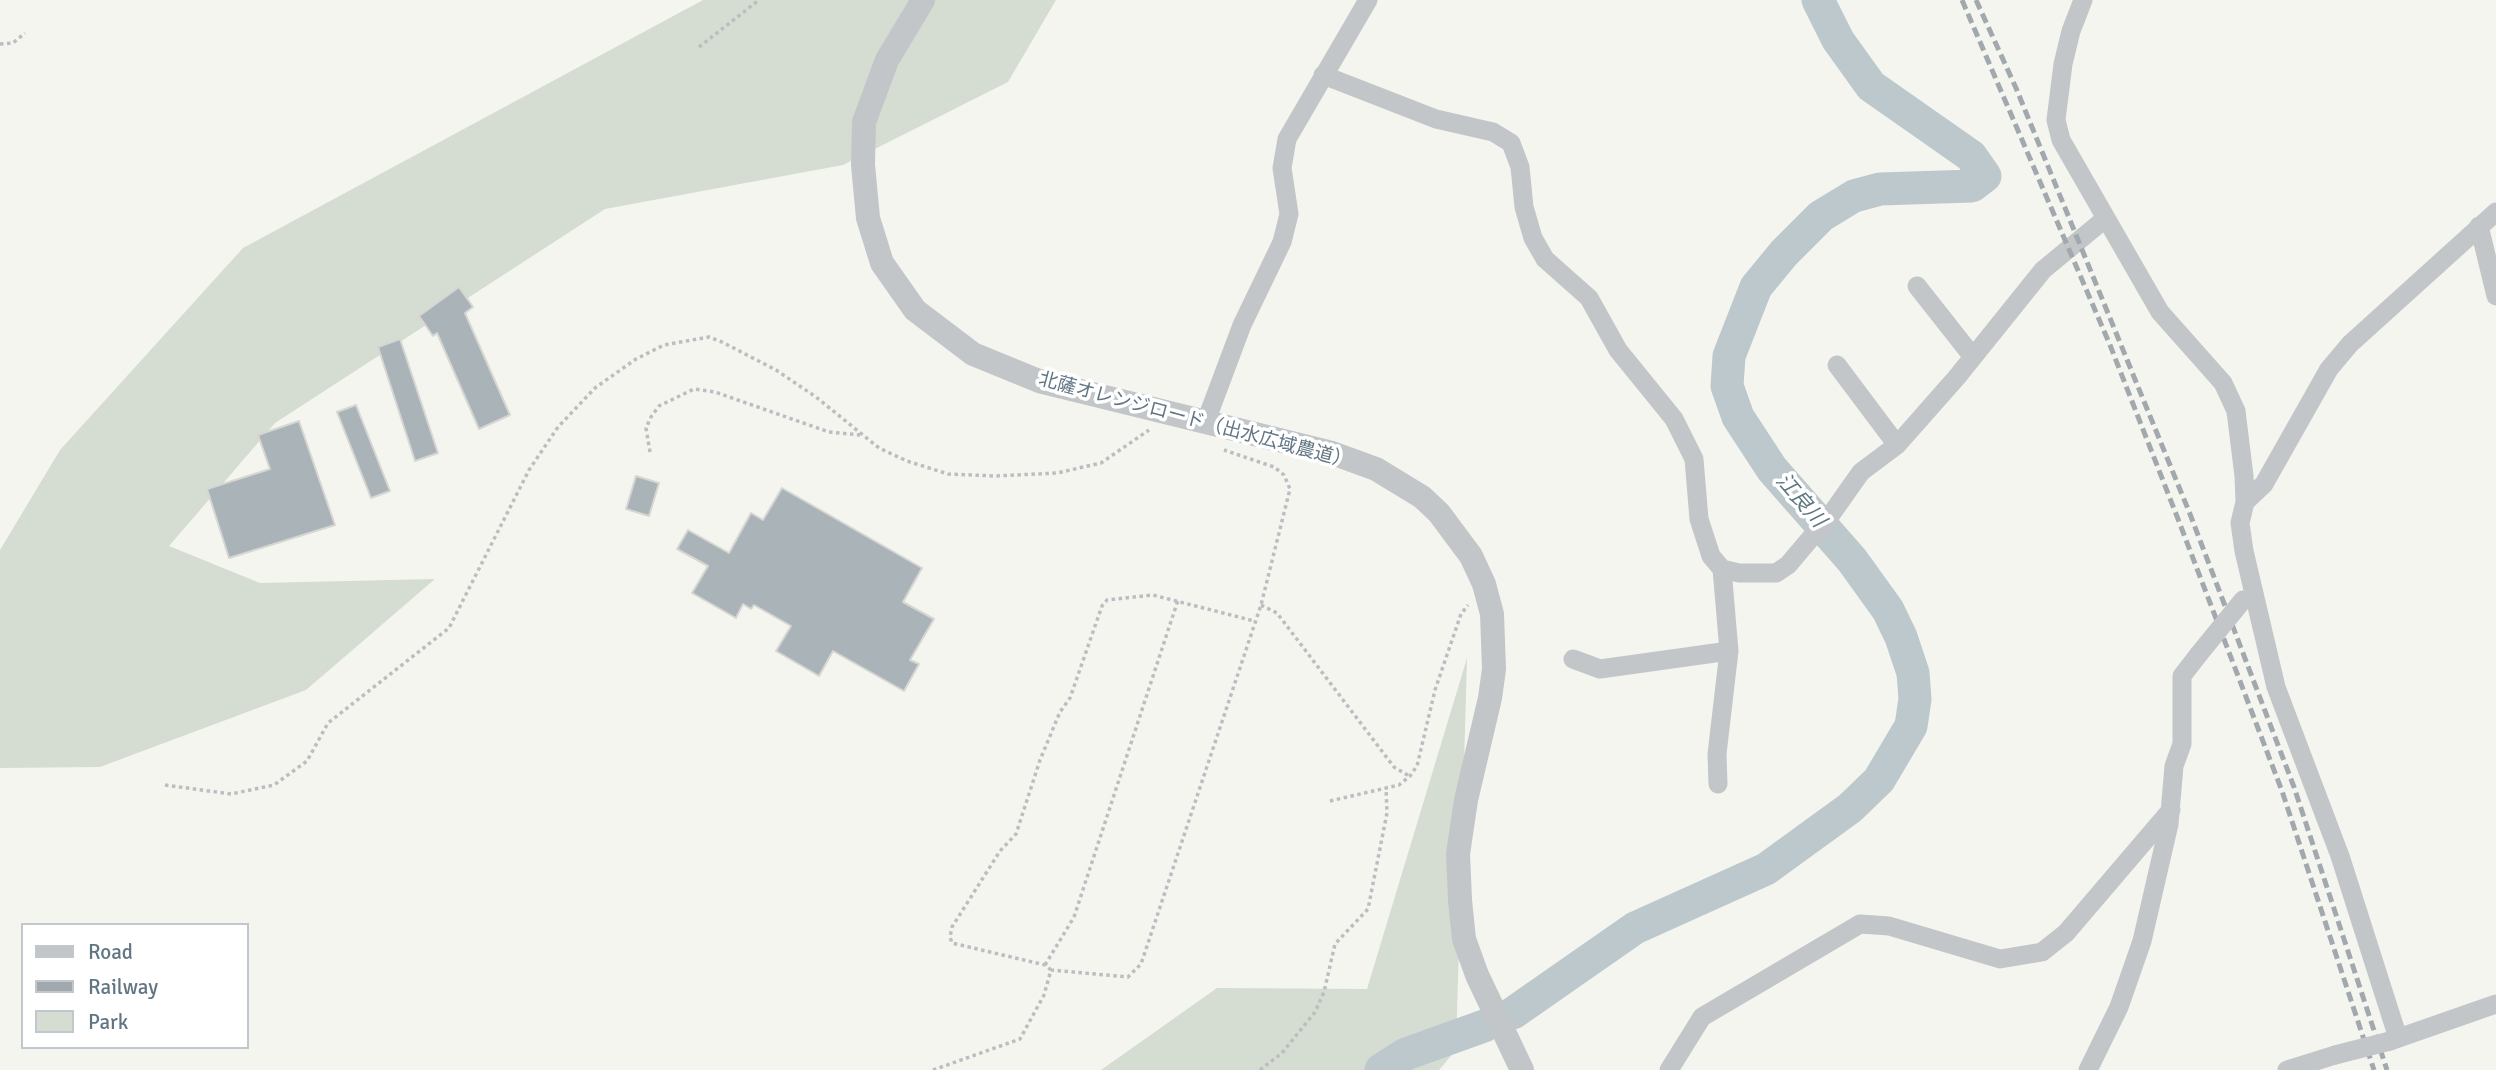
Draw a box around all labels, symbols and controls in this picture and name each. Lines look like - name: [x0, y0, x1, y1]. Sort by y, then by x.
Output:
- street label: 北薩オレンジロード（出水広域農道）: [1036, 368, 1354, 474]
- water label: 江良川: [1770, 469, 1830, 533]
- legend: [21, 923, 248, 1049]
- text: Road: [88, 939, 133, 965]
- text: Railway: [88, 974, 158, 1000]
- text: Park: [88, 1009, 128, 1035]

